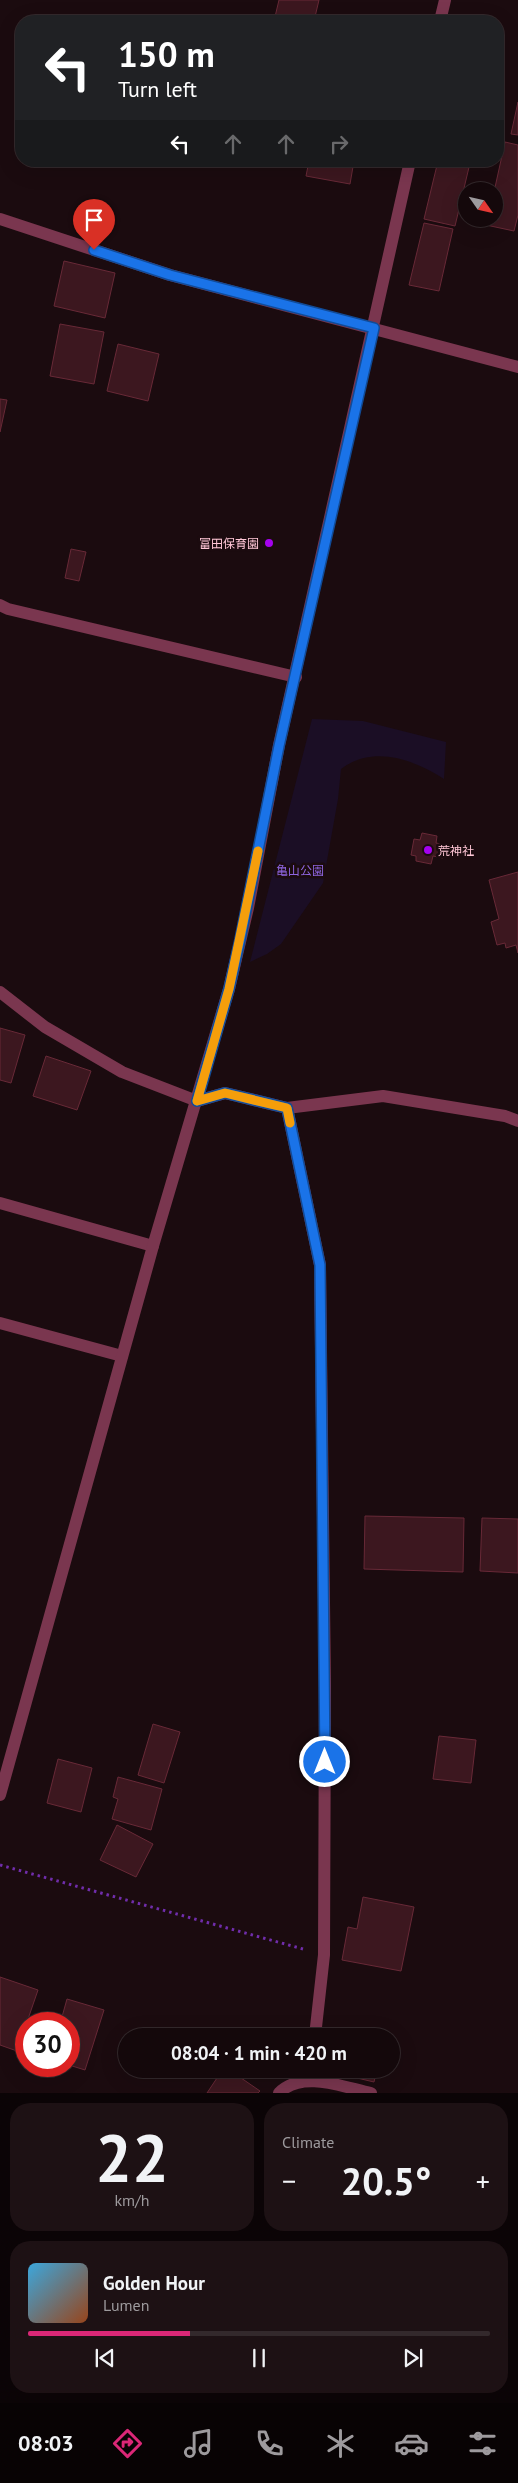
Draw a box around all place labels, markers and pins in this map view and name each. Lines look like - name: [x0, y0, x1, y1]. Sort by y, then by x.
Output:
- pin: [73, 199, 115, 250]
- place label: 富田保育園: [199, 536, 259, 551]
- marker: 富田保育園: [263, 537, 275, 549]
- place label: 荒神社: [438, 843, 474, 858]
- marker: 荒神社: [422, 844, 434, 856]

